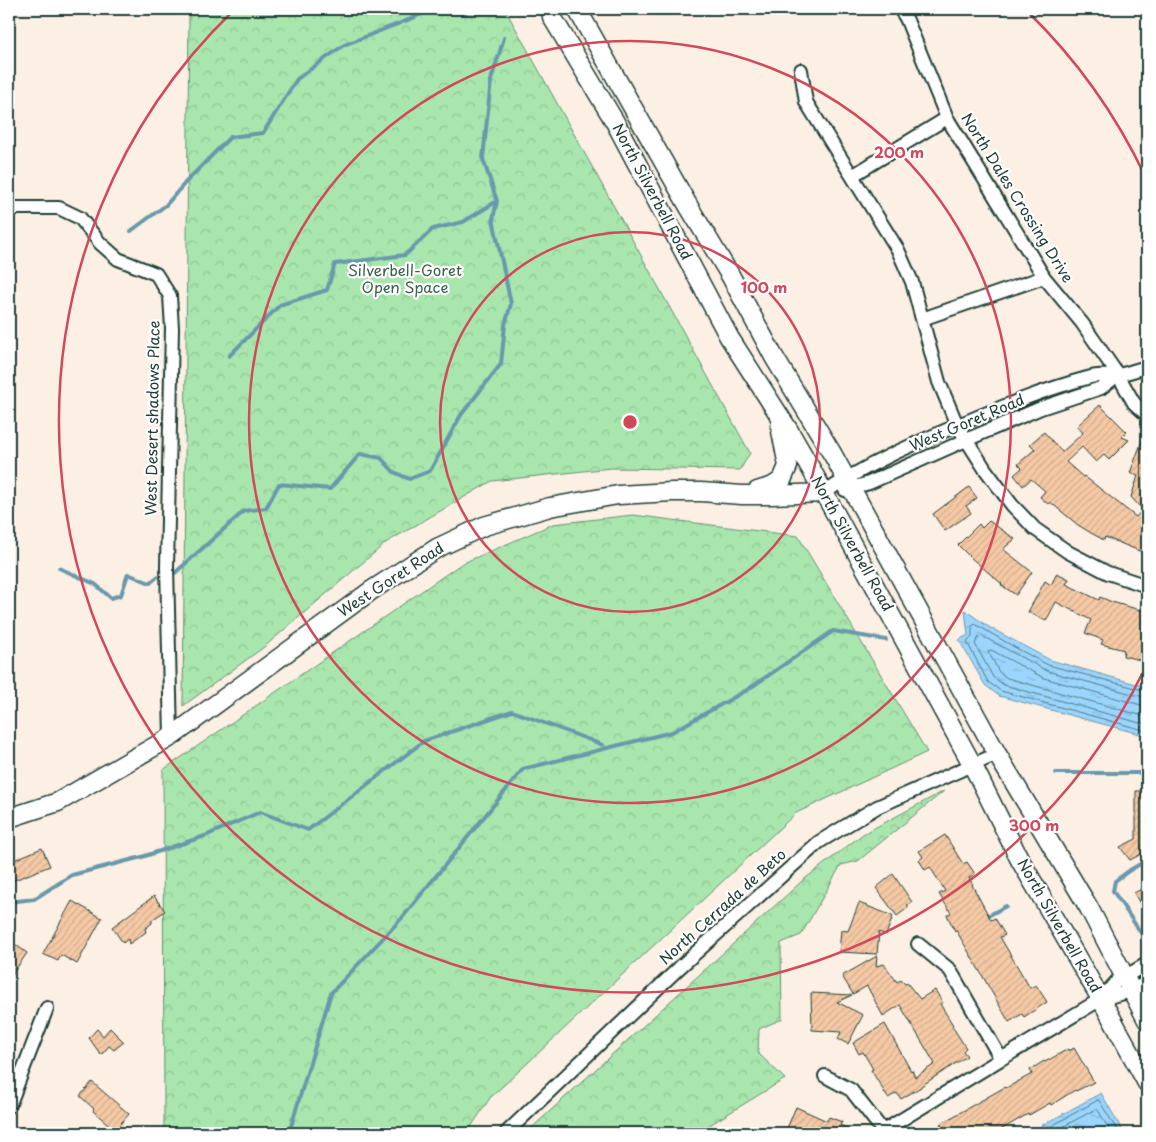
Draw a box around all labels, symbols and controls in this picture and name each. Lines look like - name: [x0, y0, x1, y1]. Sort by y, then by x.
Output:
- street label: North Dales Crossing Drive: [956, 108, 1080, 287]
- street label: North Silverbell Road: [608, 119, 699, 264]
- text: 200 m: [874, 140, 924, 163]
- park label: Silverbell-Goret Open Space: [348, 258, 462, 298]
- text: 100 m: [741, 275, 787, 298]
- street label: West Desert shadows Place: [138, 320, 165, 516]
- street label: West Goret Road: [905, 387, 1027, 456]
- centre of rings: [621, 413, 639, 431]
- street label: North Silverbell Road: [806, 471, 900, 615]
- street label: West Goret Road: [332, 536, 448, 622]
- text: 300 m: [1009, 813, 1059, 836]
- street label: North Cerrada de Beto: [653, 843, 791, 969]
- street label: North Silverbell Road: [1012, 854, 1108, 997]

